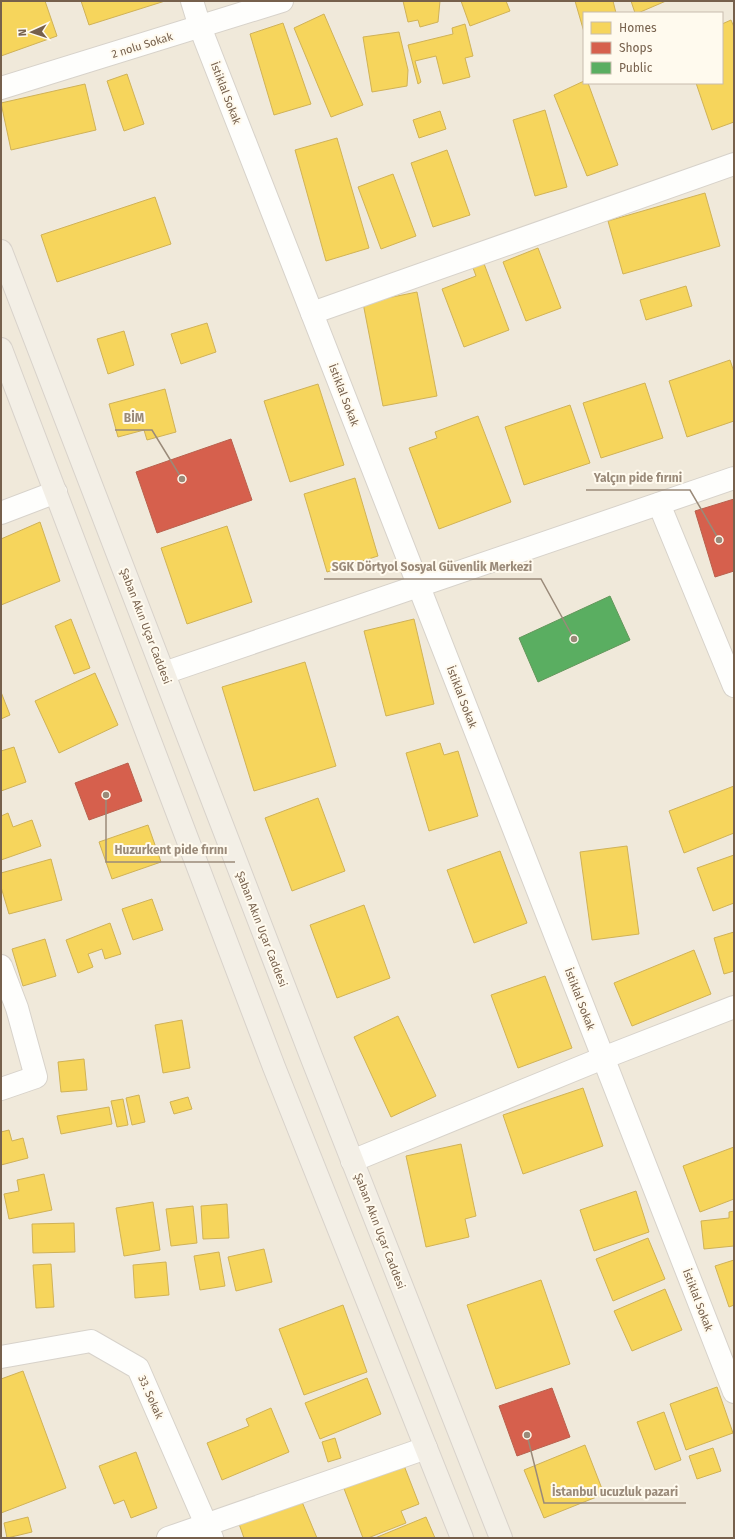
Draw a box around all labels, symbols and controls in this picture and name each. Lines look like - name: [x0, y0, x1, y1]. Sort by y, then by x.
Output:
- north arrow: [12, 12, 52, 52]
- legend: [583, 12, 723, 84]
- text: Homes: [619, 21, 657, 35]
- text: N: [16, 29, 29, 36]
- street label: 2 nolu Sokak: [110, 30, 175, 61]
- text: Shops: [619, 41, 653, 55]
- street label: İstiklal Sokak: [208, 60, 244, 127]
- text: Public: [619, 61, 653, 75]
- street label: İstiklal Sokak: [326, 362, 362, 429]
- callout: BİM: [115, 406, 152, 430]
- text: BİM: [124, 410, 145, 425]
- callout: Yalçın pide fırıni: [586, 466, 690, 490]
- text: Yalçın pide fırıni: [593, 471, 682, 486]
- callout: SGK Dörtyol Sosyal Güvenlik Merkezi: [324, 555, 541, 579]
- text: SGK Dörtyol Sosyal Güvenlik Merkezi: [332, 560, 532, 574]
- street label: Şaban Akın Uçar Caddesi: [117, 566, 174, 686]
- street label: İstiklal Sokak: [444, 664, 480, 731]
- callout: Huzurkent pide fırını: [106, 838, 235, 862]
- text: Huzurkent pide fırını: [115, 843, 227, 857]
- street label: Şaban Akın Uçar Caddesi: [233, 869, 290, 989]
- street label: İstiklal Sokak: [562, 966, 598, 1033]
- street label: Şaban Akın Uçar Caddesi: [351, 1171, 408, 1291]
- street label: İstiklal Sokak: [680, 1267, 716, 1334]
- street label: 33. Sokak: [135, 1374, 166, 1421]
- callout: İstanbul ucuzluk pazari: [544, 1479, 686, 1503]
- text: İstanbul ucuzluk pazari: [552, 1484, 678, 1499]

